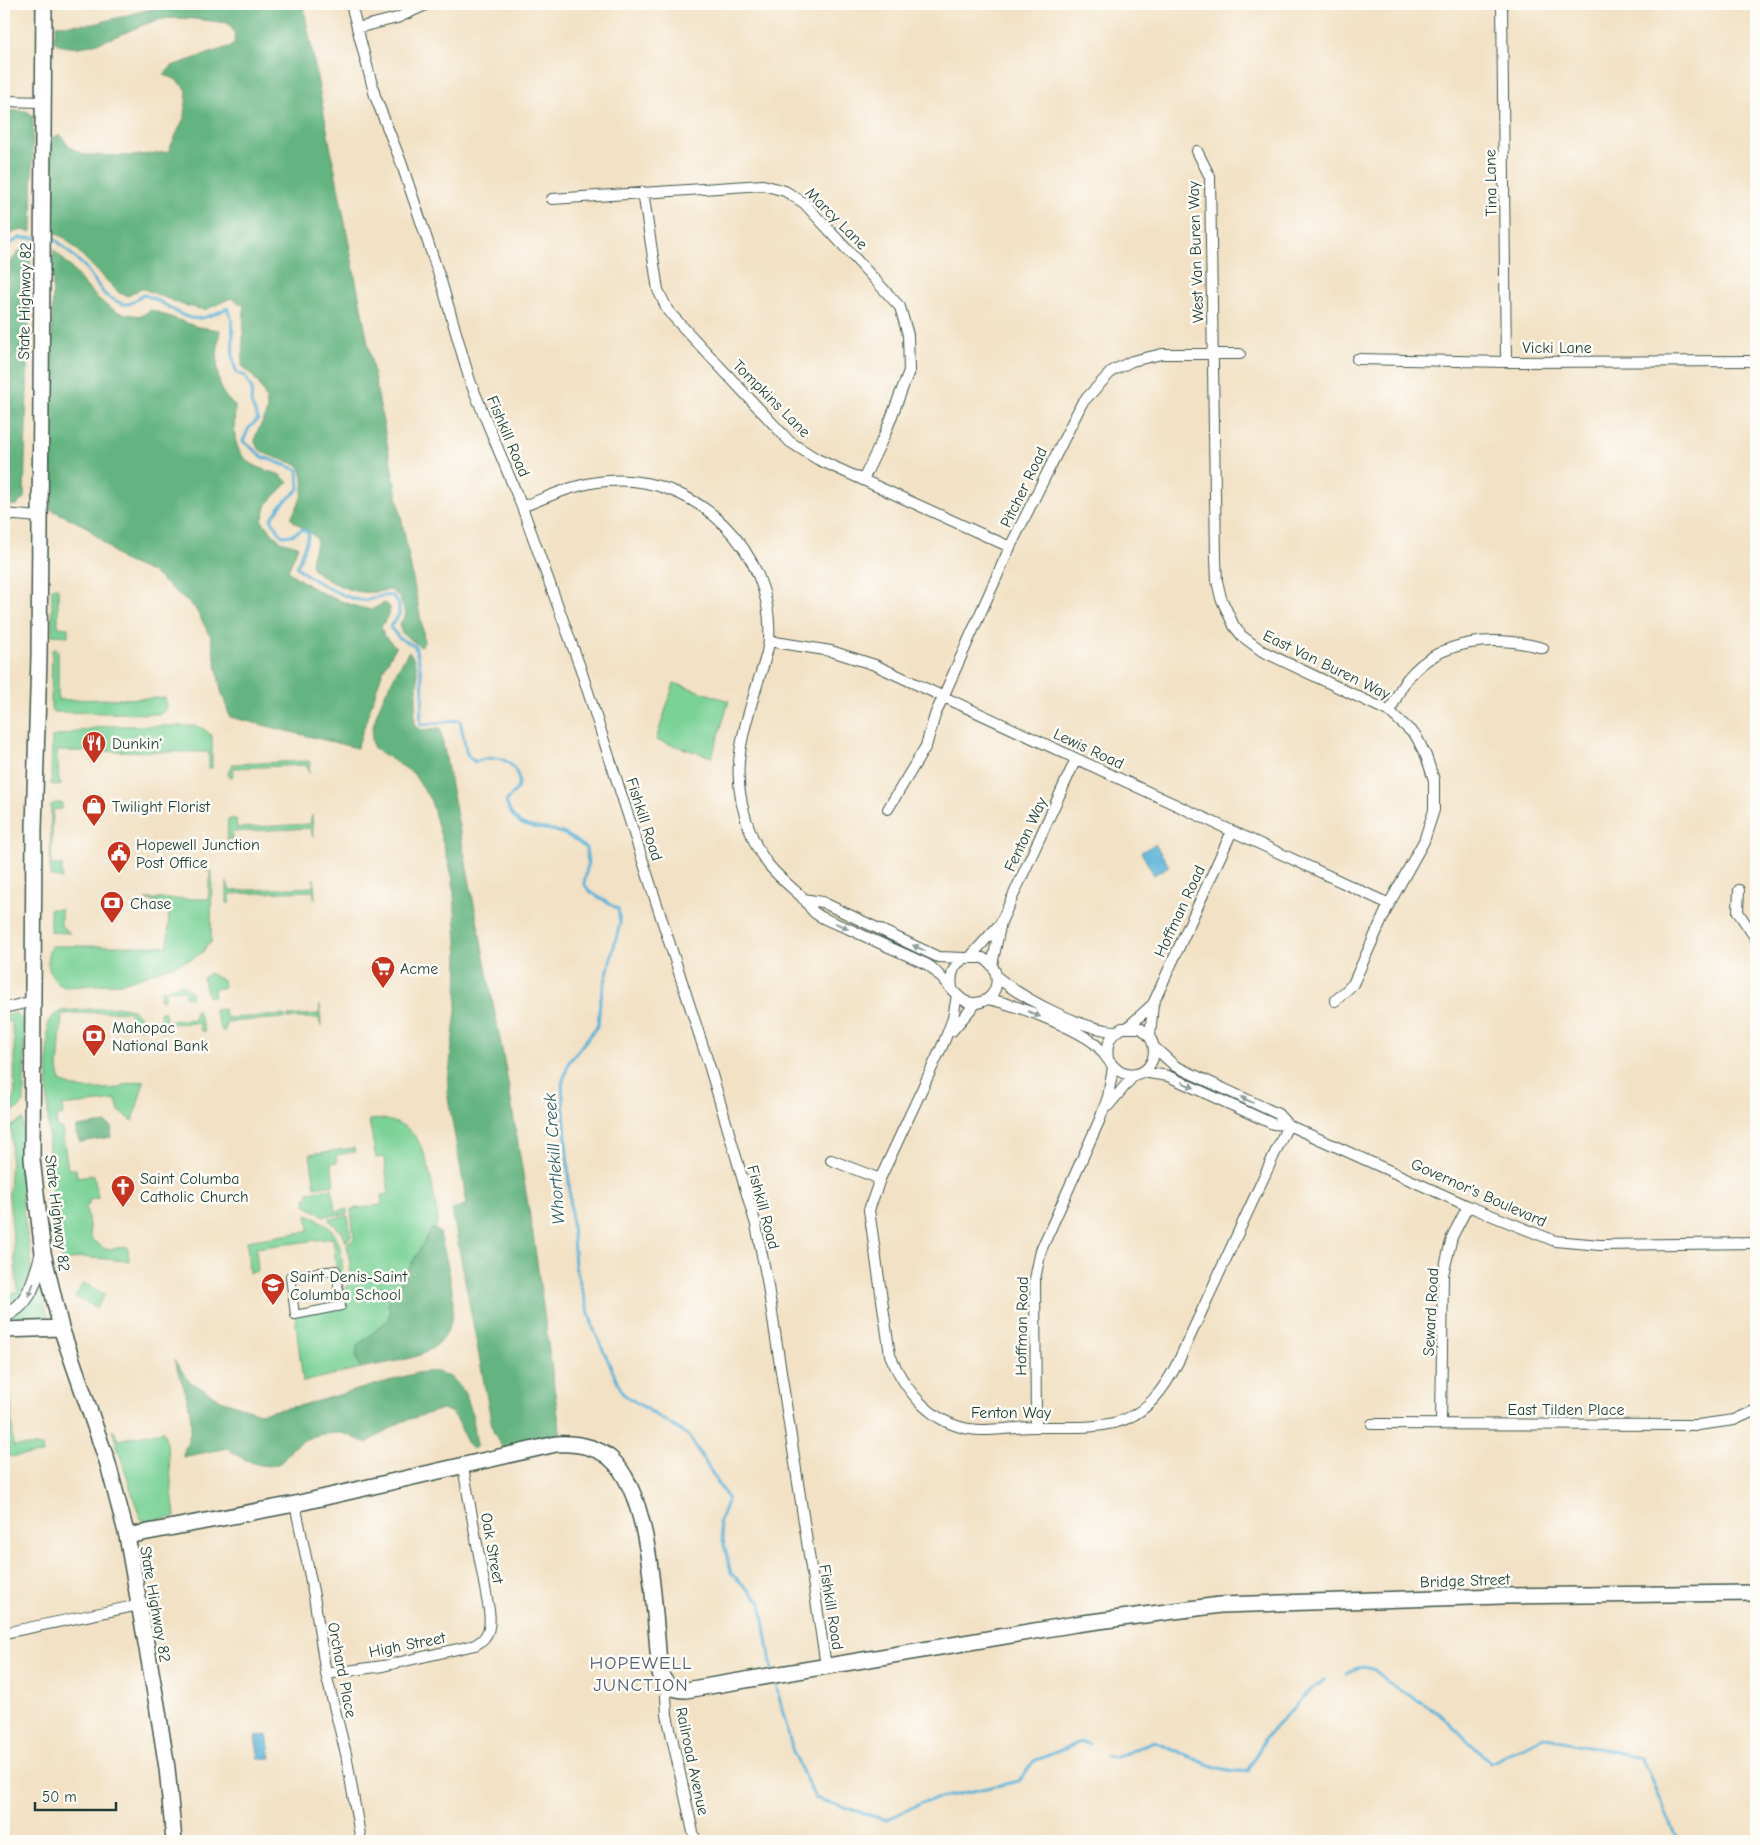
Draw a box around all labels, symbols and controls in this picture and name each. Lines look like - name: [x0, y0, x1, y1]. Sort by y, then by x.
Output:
- street label: Tina Lane: [1481, 149, 1501, 217]
- street label: West Van Buren Way: [1184, 180, 1207, 323]
- street label: Marcy Lane: [801, 184, 871, 254]
- street label: State Highway 82: [15, 242, 35, 360]
- street label: Vicki Lane: [1522, 339, 1592, 357]
- street label: Tompkins Lane: [729, 356, 814, 441]
- street label: Fishkill Road: [483, 393, 533, 480]
- street label: Pitcher Road: [997, 444, 1051, 531]
- street label: East Van Buren Way: [1260, 626, 1394, 704]
- street label: Lewis Road: [1051, 725, 1127, 773]
- restaurant icon: Dunkin': [81, 730, 107, 764]
- place label: Dunkin': [112, 735, 162, 753]
- street label: Fishkill Road: [622, 775, 666, 863]
- shop icon: Twilight Florist: [81, 793, 107, 827]
- street label: Fenton Way: [1001, 794, 1051, 875]
- place label: Twilight Florist: [112, 798, 211, 816]
- place label: Hopewell Junction Post Office: [136, 836, 260, 872]
- public building icon: Hopewell Junction Post Office: [106, 840, 132, 874]
- street label: Hoffman Road: [1151, 863, 1209, 960]
- bank icon: Chase: [99, 890, 125, 924]
- place label: Chase: [130, 895, 171, 913]
- one-way arrow: [835, 922, 849, 930]
- one-way arrow: [912, 944, 926, 952]
- supermarket icon: Acme: [370, 955, 396, 989]
- place label: Acme: [400, 960, 438, 978]
- one-way arrow: [1027, 1010, 1041, 1018]
- place label: Mahopac National Bank: [112, 1019, 208, 1055]
- bank icon: Mahopac National Bank: [81, 1023, 107, 1057]
- one-way arrow: [1181, 1082, 1195, 1090]
- water label: Whortlekill Creek: [539, 1092, 570, 1225]
- one-way arrow: [1240, 1096, 1254, 1104]
- street label: State Highway 82: [41, 1154, 73, 1273]
- street label: Governor's Boulevard: [1408, 1155, 1549, 1231]
- street label: Fishkill Road: [743, 1163, 783, 1251]
- place label: Saint Columba Catholic Church: [140, 1170, 249, 1206]
- church icon: Saint Columba Catholic Church: [110, 1174, 136, 1208]
- street label: Seward Road: [1420, 1267, 1442, 1357]
- place label: Saint Denis-Saint Columba School: [290, 1268, 408, 1304]
- school or university icon: Saint Denis-Saint Columba School: [260, 1272, 286, 1306]
- street label: Hoffman Road: [1012, 1276, 1032, 1376]
- one-way arrow: [27, 1283, 35, 1298]
- street label: East Tilden Place: [1507, 1401, 1625, 1419]
- street label: Fenton Way: [971, 1404, 1052, 1422]
- street label: Oak Street: [477, 1511, 507, 1585]
- street label: State Highway 82: [136, 1545, 174, 1664]
- street label: Fishkill Road: [815, 1563, 847, 1651]
- street label: Bridge Street: [1420, 1570, 1511, 1592]
- street label: Orchard Place: [324, 1621, 360, 1719]
- street label: High Street: [367, 1629, 447, 1661]
- district label: HOPEWELL JUNCTION: [590, 1652, 692, 1696]
- street label: Railroad Avenue: [672, 1705, 712, 1817]
- scale bar: [35, 1780, 116, 1812]
- text: 50 m: [42, 1788, 77, 1806]

